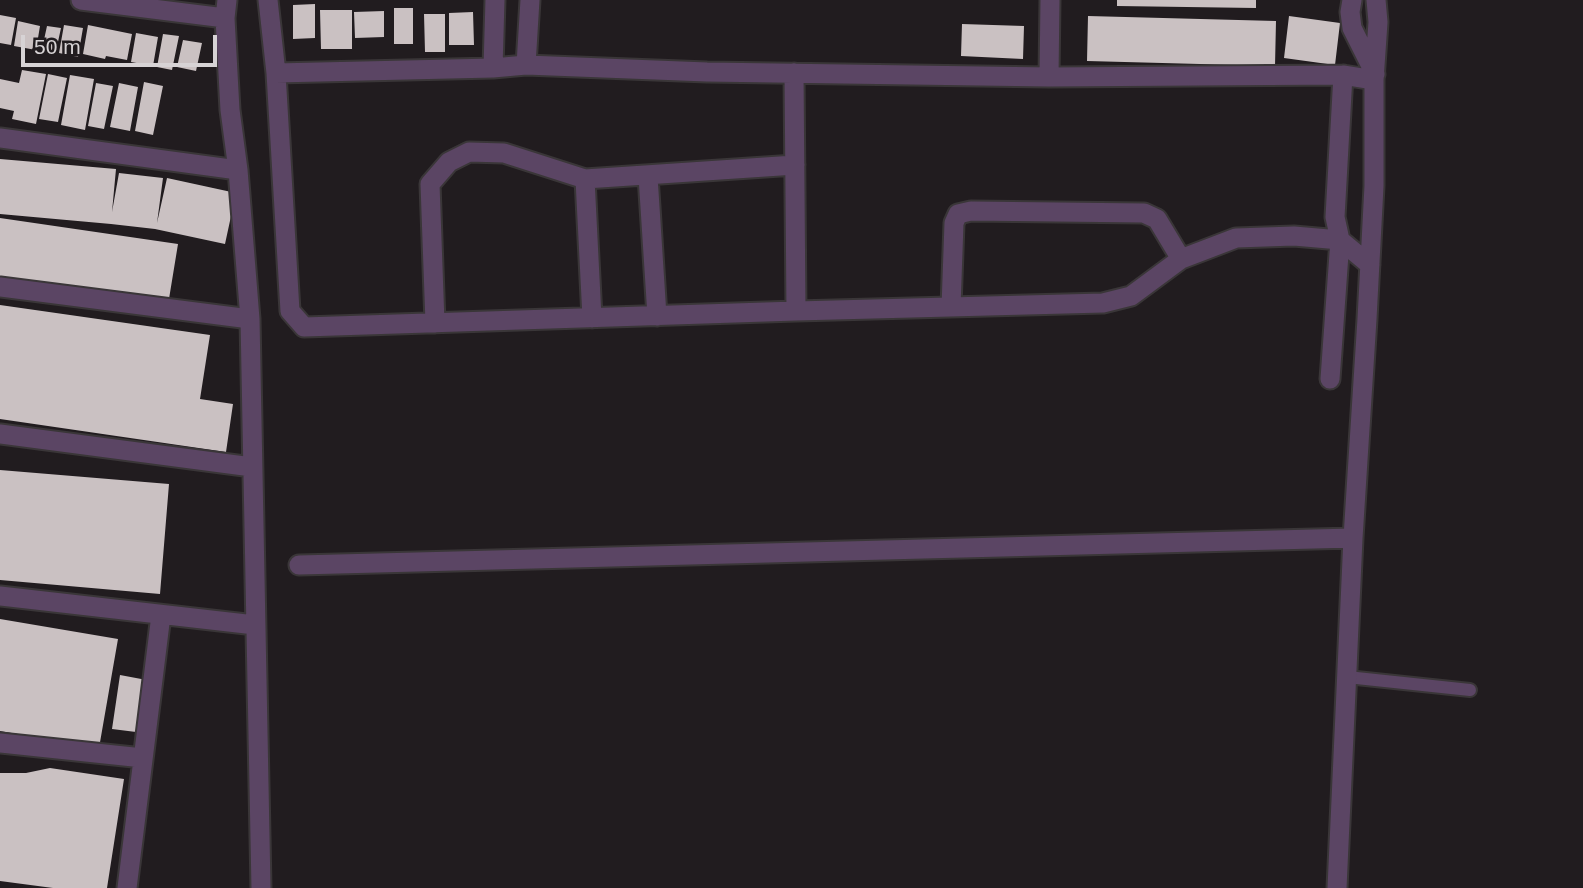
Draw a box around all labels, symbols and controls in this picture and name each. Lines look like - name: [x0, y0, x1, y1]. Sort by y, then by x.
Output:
- scale bar: [24, 21, 220, 65]
- text: 50 m: [34, 35, 81, 58]

